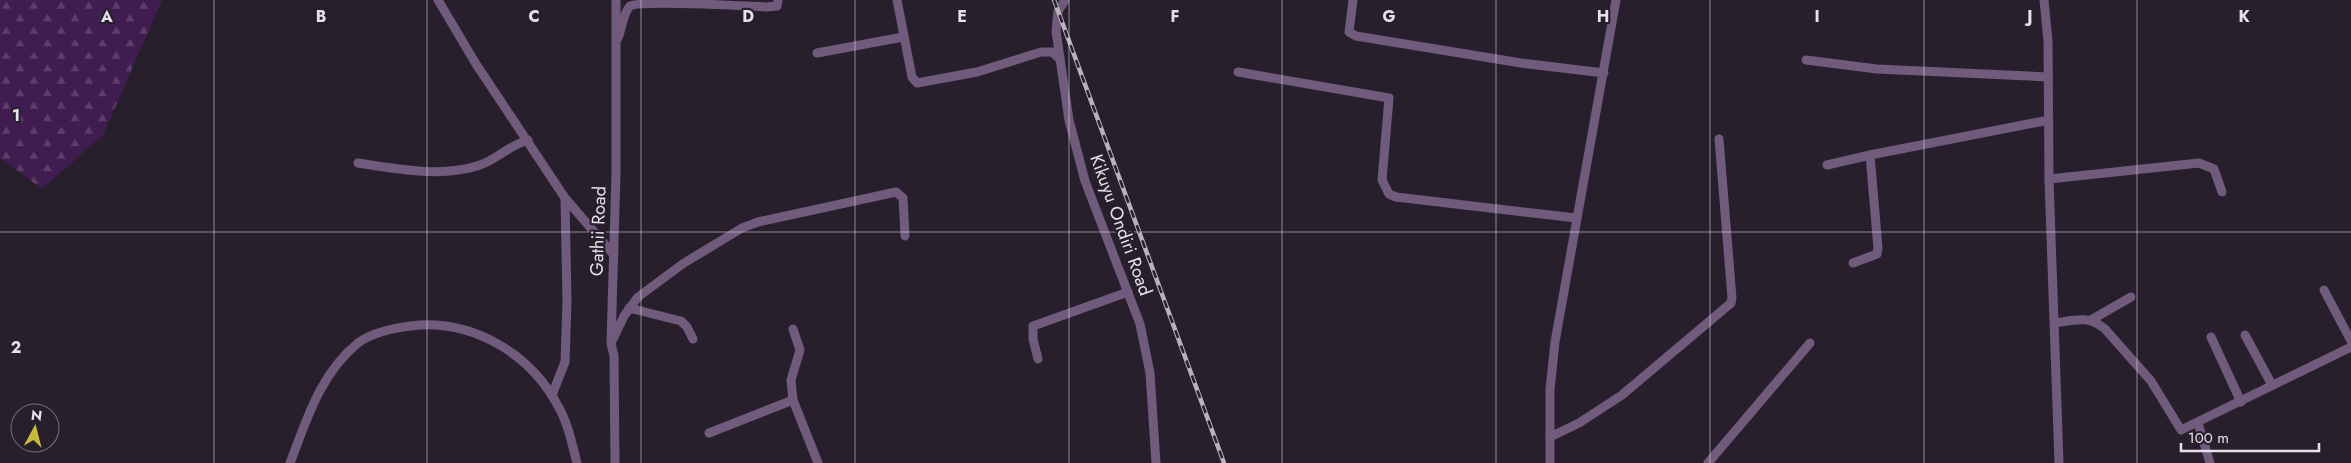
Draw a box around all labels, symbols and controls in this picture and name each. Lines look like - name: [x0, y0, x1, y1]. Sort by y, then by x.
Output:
- text: A: [100, 5, 113, 28]
- text: B: [316, 5, 326, 28]
- text: C: [528, 5, 540, 28]
- text: D: [742, 5, 754, 28]
- text: E: [957, 5, 967, 28]
- text: F: [1171, 5, 1179, 28]
- text: G: [1382, 5, 1396, 28]
- text: H: [1597, 5, 1609, 28]
- text: I: [1814, 5, 1820, 28]
- text: J: [2024, 5, 2033, 28]
- text: K: [2238, 5, 2250, 28]
- text: 1: [12, 104, 20, 127]
- street label: Kikuyu Ondiri Road: [1083, 151, 1159, 299]
- street label: Gathii Road: [583, 186, 613, 276]
- text: 2: [11, 336, 21, 359]
- north arrow: [10, 403, 60, 453]
- text: N: [30, 404, 43, 426]
- scale bar: [2181, 420, 2318, 452]
- text: 100 m: [2188, 427, 2229, 449]

